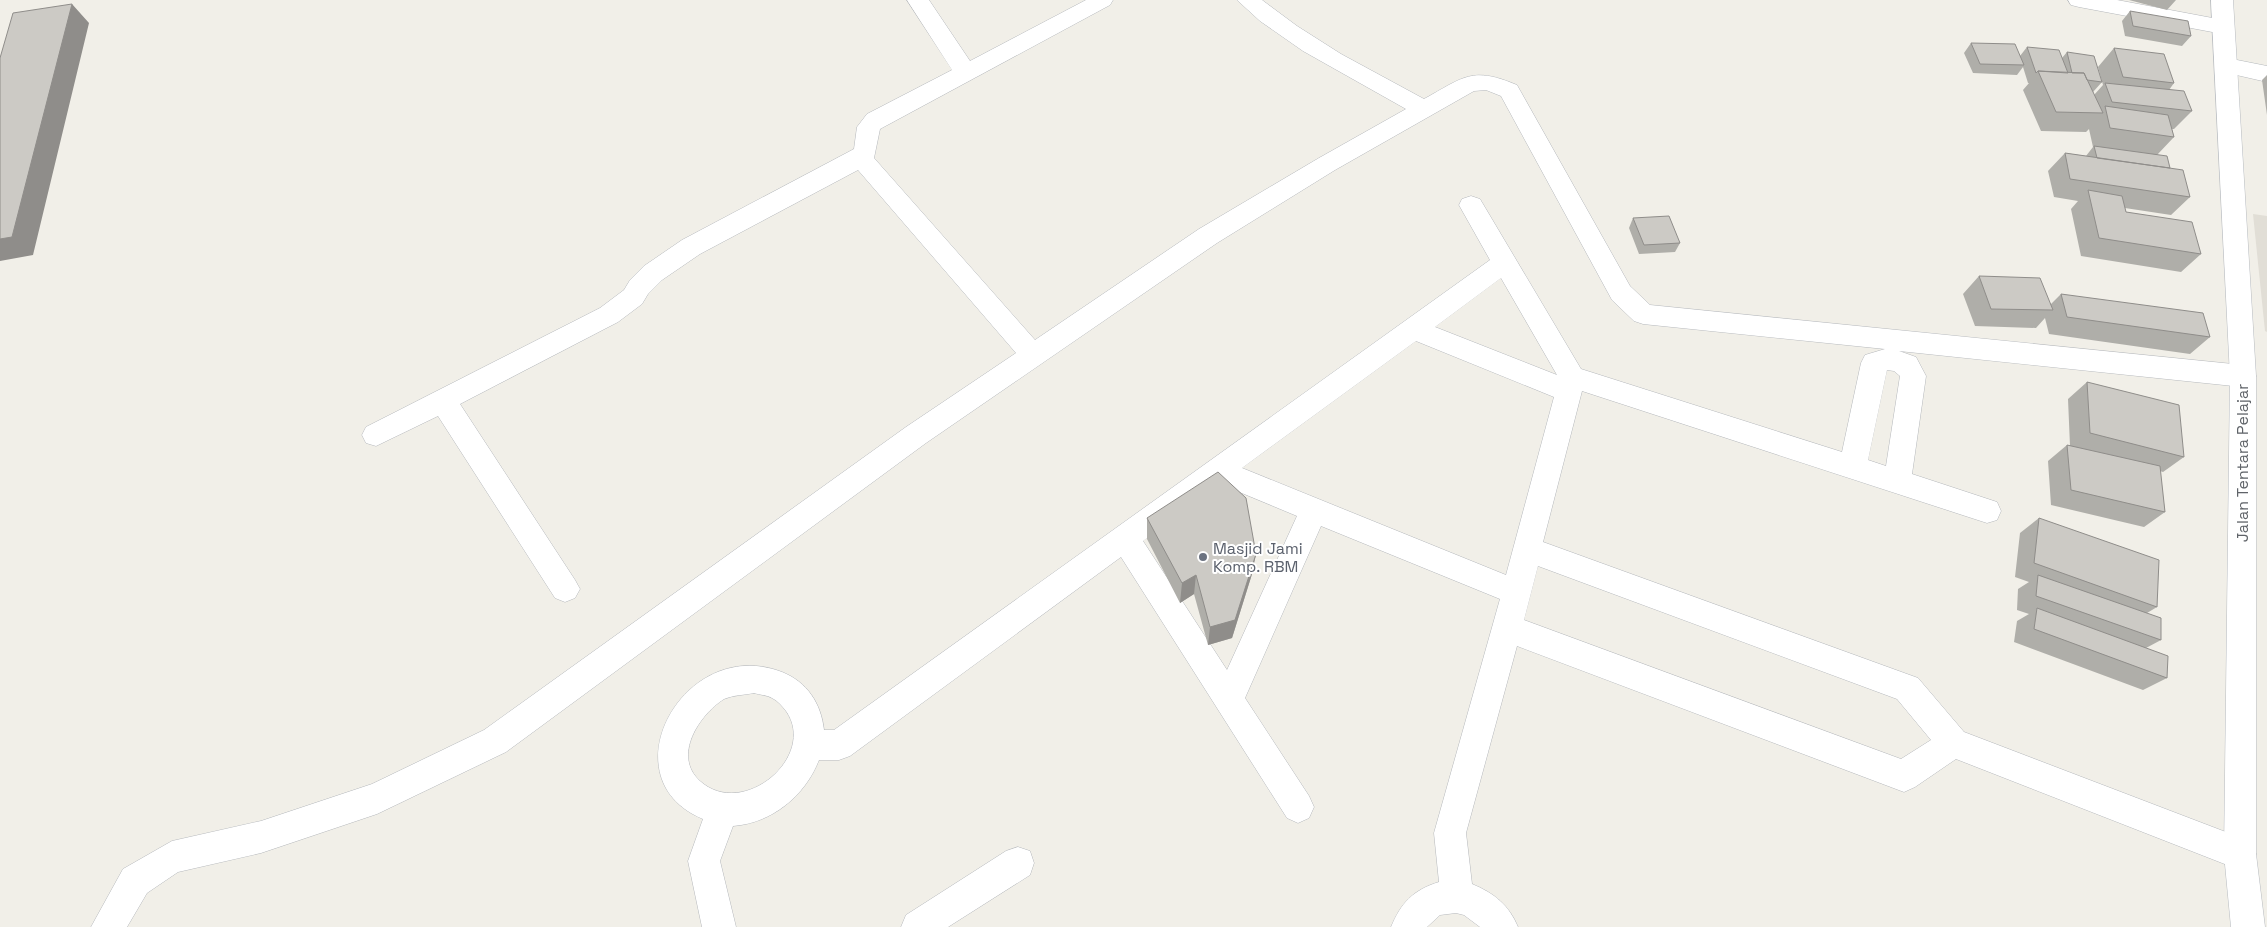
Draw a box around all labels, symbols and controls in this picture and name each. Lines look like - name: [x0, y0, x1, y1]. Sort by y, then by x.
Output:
- street label: Jalan Tentara Pelajar: [2232, 384, 2253, 542]
- place label: Masjid Jami Komp. RBM: [1213, 538, 1303, 577]
- marker: Masjid Jami Komp. RBM: [1197, 551, 1209, 563]

